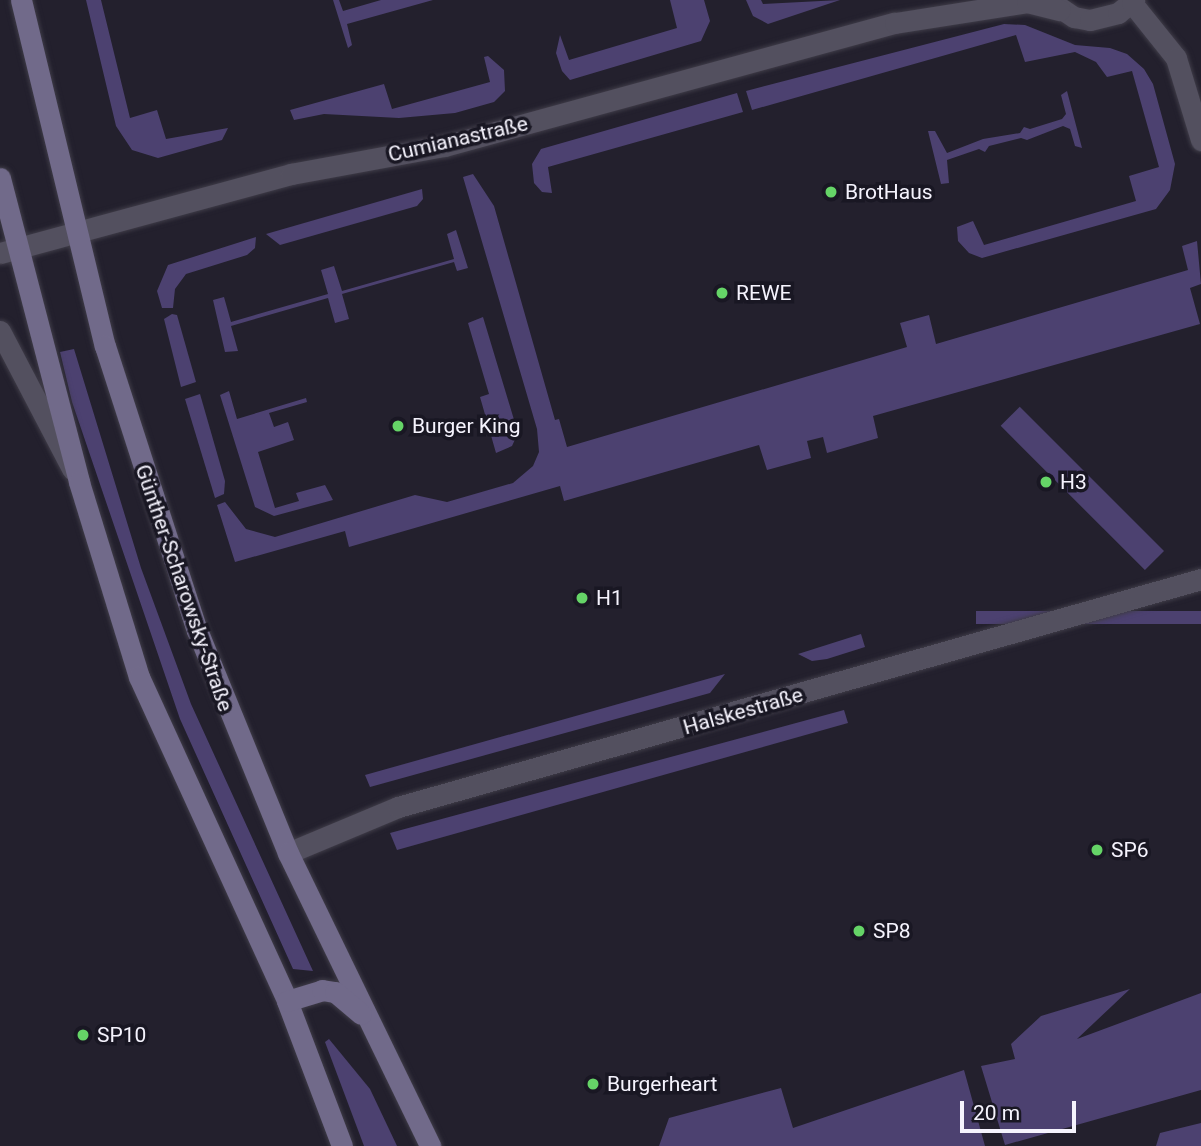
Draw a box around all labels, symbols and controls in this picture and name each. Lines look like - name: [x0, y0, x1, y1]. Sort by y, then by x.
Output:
- street label: Cumianastraße: [386, 111, 530, 167]
- place label: BrotHaus: [845, 179, 933, 205]
- marker: BrotHaus: [823, 184, 839, 200]
- place label: REWE: [736, 280, 791, 306]
- marker: REWE: [714, 285, 730, 301]
- place label: Burger King: [412, 413, 521, 439]
- marker: Burger King: [390, 418, 406, 434]
- street label: Günther-Scharowsky-Straße: [130, 461, 238, 715]
- place label: H3: [1060, 469, 1087, 495]
- marker: H3: [1038, 474, 1054, 490]
- place label: H1: [596, 585, 623, 611]
- marker: H1: [574, 590, 590, 606]
- street label: Halskestraße: [680, 682, 806, 740]
- place label: SP6: [1111, 837, 1149, 863]
- marker: SP6: [1089, 842, 1105, 858]
- place label: SP8: [873, 918, 911, 944]
- marker: SP8: [851, 923, 867, 939]
- place label: SP10: [97, 1022, 146, 1048]
- marker: SP10: [75, 1027, 91, 1043]
- place label: Burgerheart: [607, 1071, 717, 1097]
- marker: Burgerheart: [585, 1076, 601, 1092]
- scale bar: [963, 1086, 1078, 1130]
- text: 20 m: [973, 1101, 1020, 1125]

